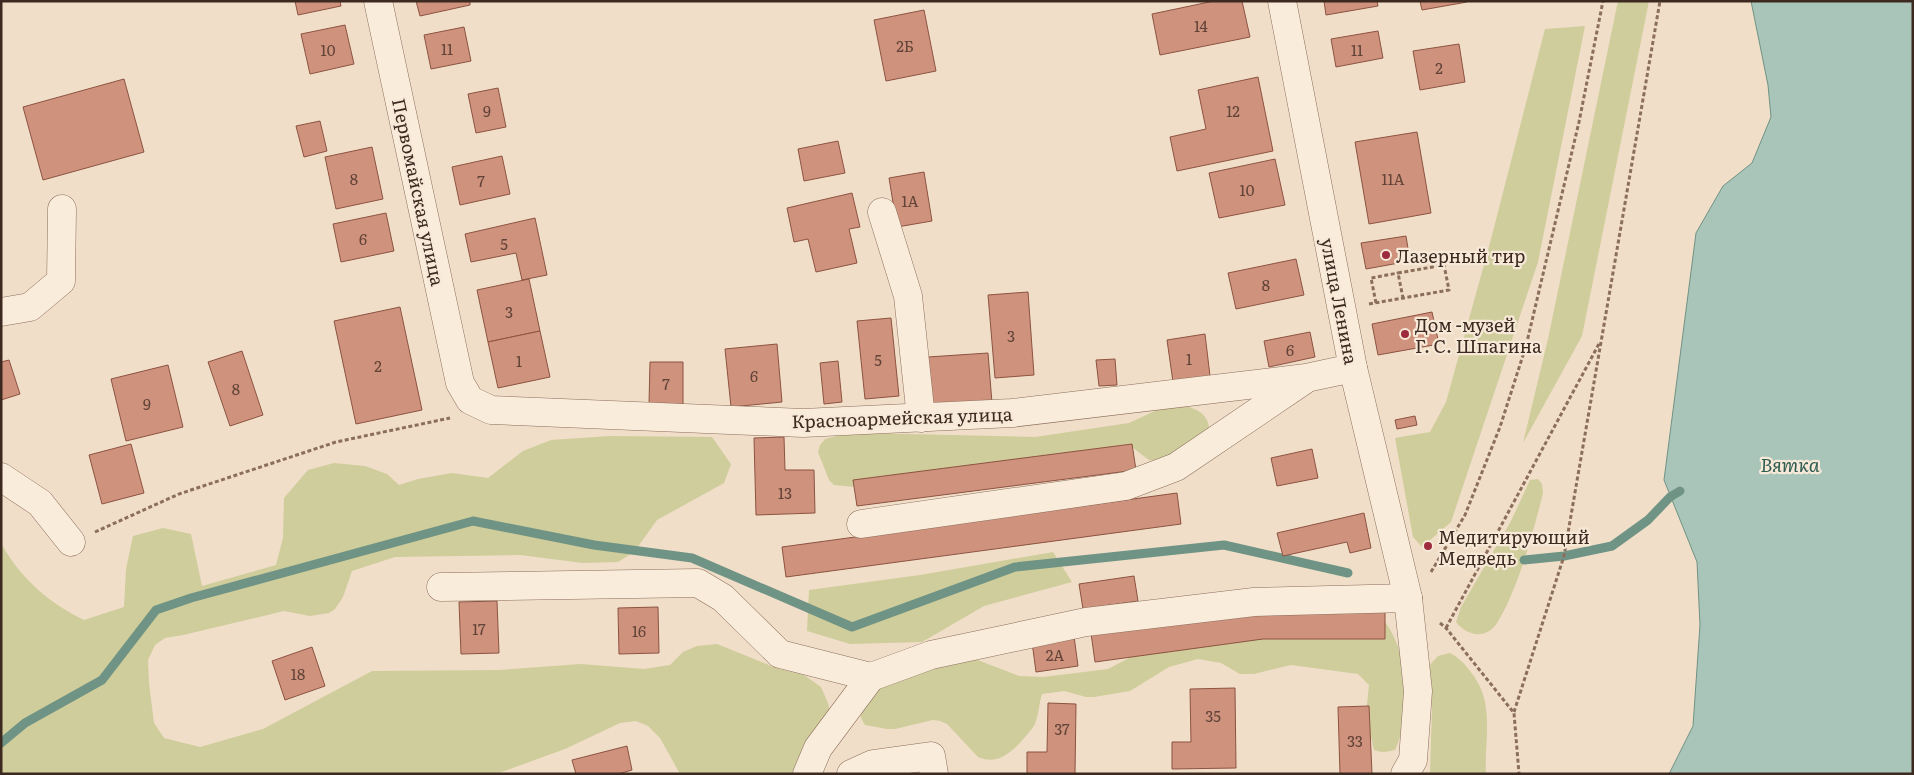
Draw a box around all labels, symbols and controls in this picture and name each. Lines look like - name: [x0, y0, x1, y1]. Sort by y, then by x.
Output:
- house number: 14: [1194, 14, 1208, 37]
- house number: 2Б: [896, 34, 914, 57]
- house number: 11: [441, 37, 453, 60]
- house number: 10: [321, 38, 336, 61]
- house number: 11: [1351, 38, 1363, 61]
- house number: 2: [1435, 56, 1443, 79]
- street label: Первомайская улица: [386, 96, 452, 289]
- house number: 9: [483, 99, 491, 122]
- house number: 12: [1226, 99, 1240, 122]
- house number: 8: [350, 167, 358, 190]
- house number: 11А: [1381, 167, 1405, 190]
- house number: 7: [477, 169, 485, 192]
- house number: 10: [1240, 178, 1255, 201]
- house number: 1А: [901, 189, 919, 212]
- house number: 6: [359, 227, 367, 250]
- house number: 5: [500, 232, 508, 255]
- street label: улица Ленина: [1315, 235, 1366, 367]
- place label: Лазерный тир: [1396, 242, 1525, 269]
- marker: Лазерный тир: [1380, 249, 1392, 261]
- house number: 8: [1262, 273, 1270, 296]
- house number: 3: [505, 300, 513, 323]
- place label: Дом -музей Г. С. Шпагина: [1415, 311, 1542, 359]
- house number: 3: [1007, 324, 1015, 347]
- marker: Дом -музей Г. С. Шпагина: [1399, 328, 1411, 340]
- house number: 6: [1286, 338, 1294, 361]
- house number: 1: [1186, 347, 1192, 370]
- house number: 5: [874, 348, 882, 371]
- house number: 1: [516, 349, 522, 372]
- house number: 2: [374, 354, 382, 377]
- house number: 6: [750, 364, 758, 387]
- house number: 7: [662, 372, 670, 395]
- house number: 8: [232, 377, 240, 400]
- house number: 9: [143, 392, 151, 415]
- street label: Красноармейская улица: [791, 400, 1013, 434]
- water label: Вятка: [1760, 450, 1820, 478]
- house number: 13: [778, 481, 792, 504]
- place label: Медитирующий Медведь: [1438, 523, 1590, 571]
- marker: Медитирующий Медведь: [1422, 540, 1434, 552]
- house number: 17: [472, 617, 486, 640]
- house number: 16: [632, 619, 646, 642]
- house number: 2А: [1046, 643, 1064, 666]
- house number: 18: [291, 662, 305, 685]
- house number: 35: [1205, 704, 1221, 727]
- house number: 37: [1054, 717, 1070, 740]
- house number: 33: [1347, 729, 1363, 752]

